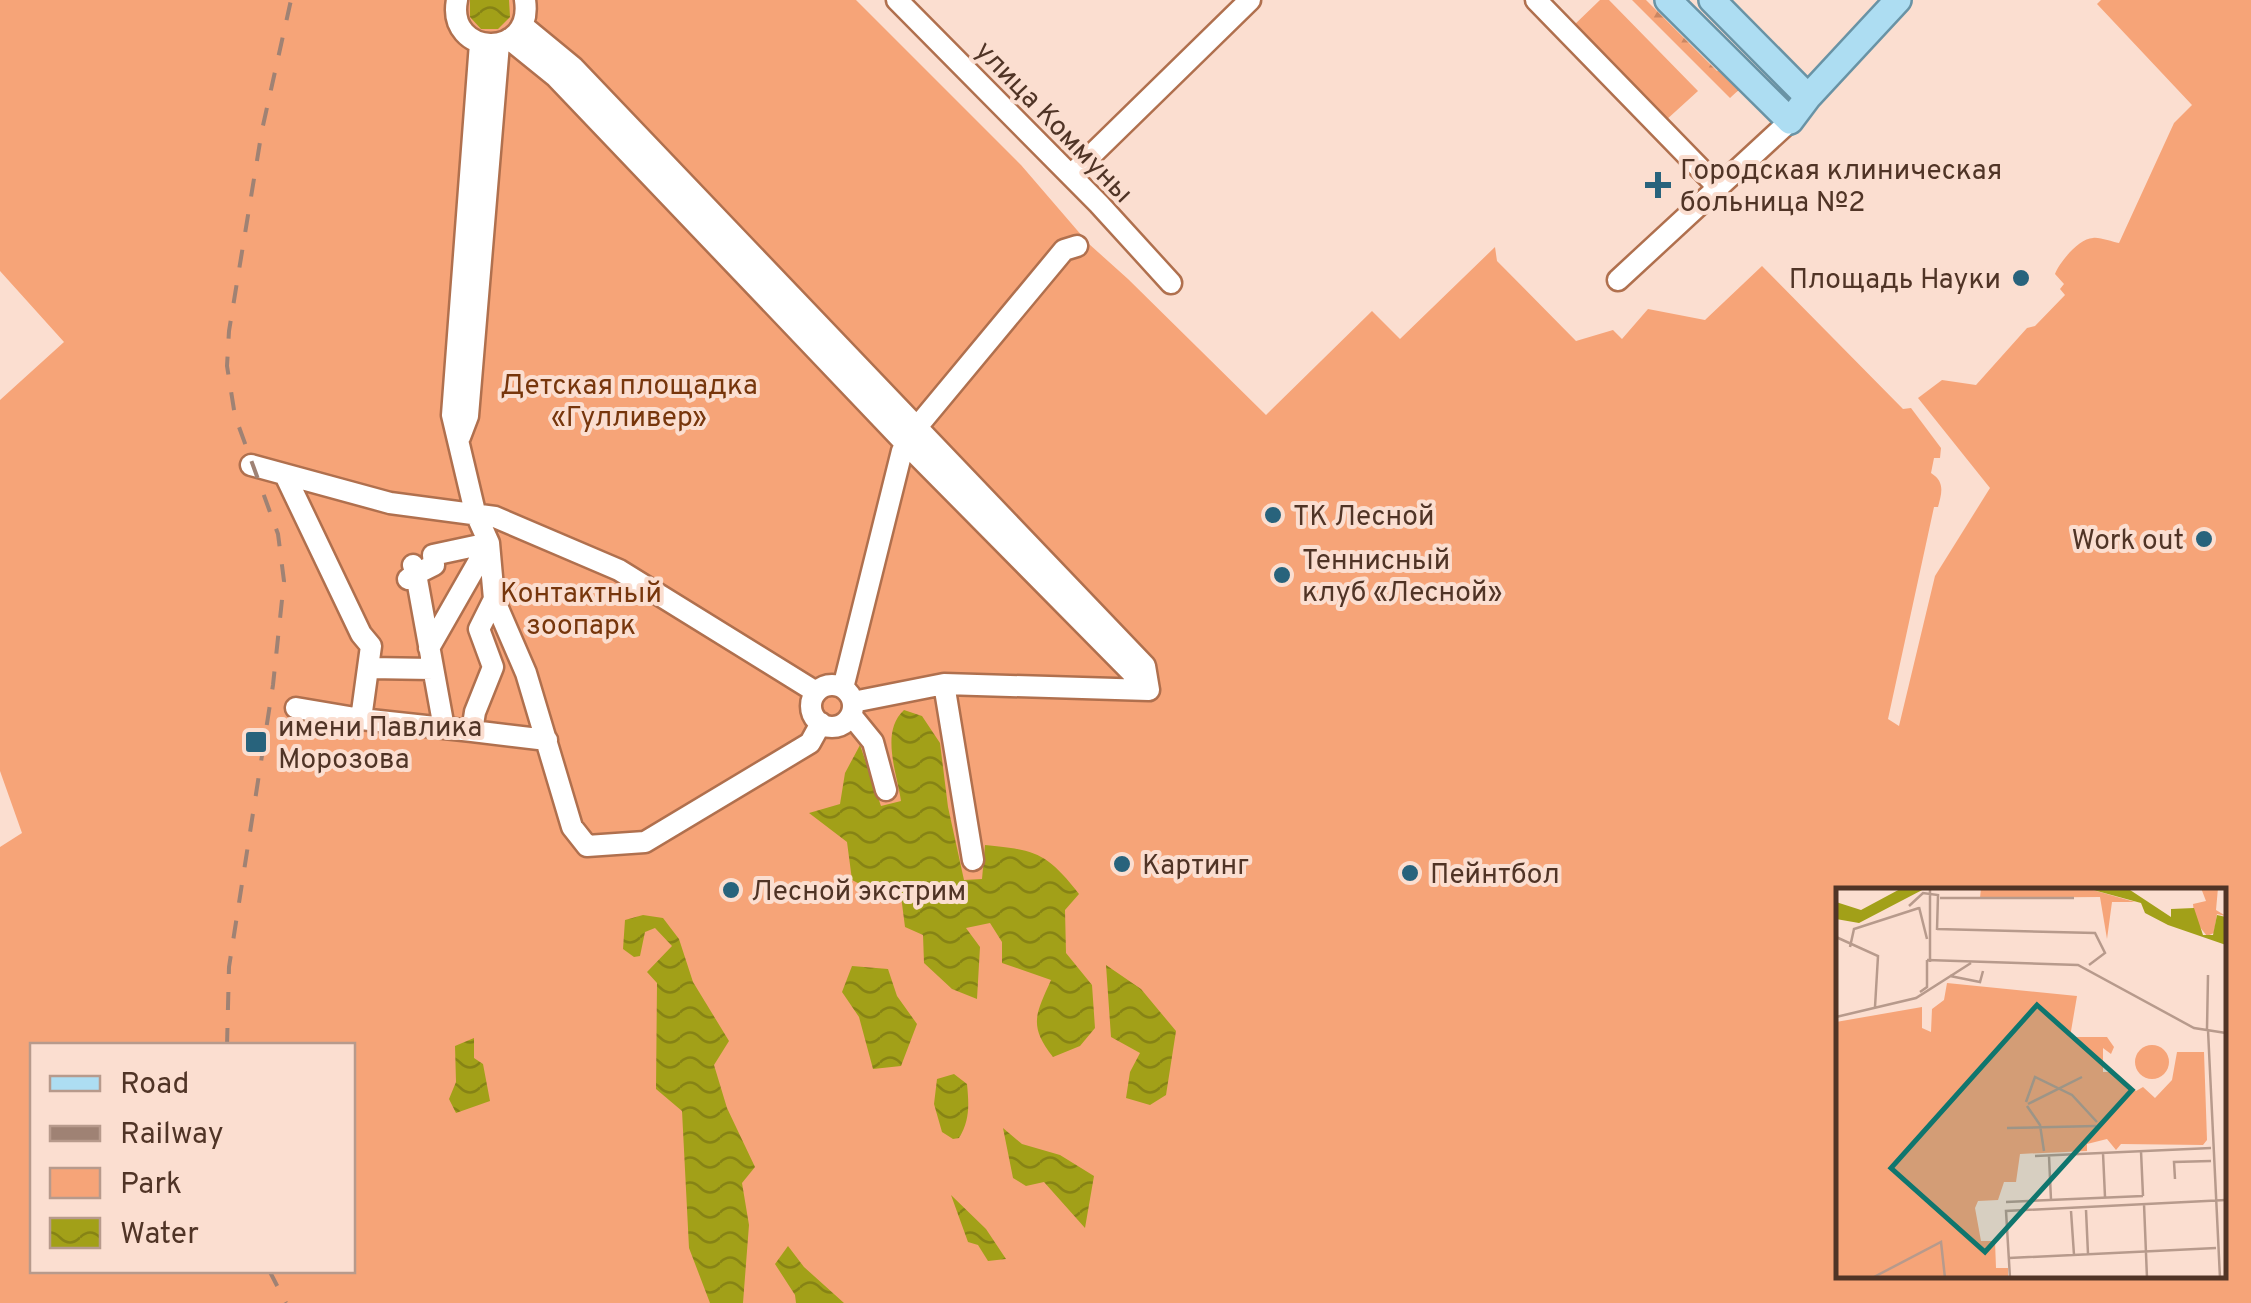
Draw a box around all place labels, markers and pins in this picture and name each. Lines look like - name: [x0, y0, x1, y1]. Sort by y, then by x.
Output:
- place label: Городская клиническая больница №2: [1680, 154, 2002, 222]
- marker: Городская клиническая больница №2: [1645, 172, 1671, 198]
- place label: Площадь Науки: [1789, 263, 2001, 299]
- marker: Площадь Науки: [2010, 267, 2032, 289]
- place label: ТК Лесной: [1293, 500, 1434, 536]
- marker: ТК Лесной: [1262, 504, 1284, 526]
- place label: Work out: [2071, 524, 2184, 560]
- marker: Work out: [2193, 528, 2215, 550]
- place label: Теннисный клуб «Лесной»: [1302, 544, 1502, 612]
- marker: Теннисный клуб «Лесной»: [1271, 564, 1293, 586]
- place label: имени Павлика Морозова: [278, 711, 482, 779]
- marker: имени Павлика Морозова: [243, 729, 269, 755]
- place label: Картинг: [1142, 849, 1249, 885]
- marker: Картинг: [1111, 853, 1133, 875]
- place label: Пейнтбол: [1430, 858, 1560, 894]
- marker: Пейнтбол: [1399, 862, 1421, 884]
- place label: Лесной экстрим: [751, 875, 966, 911]
- marker: Лесной экстрим: [720, 879, 742, 901]

